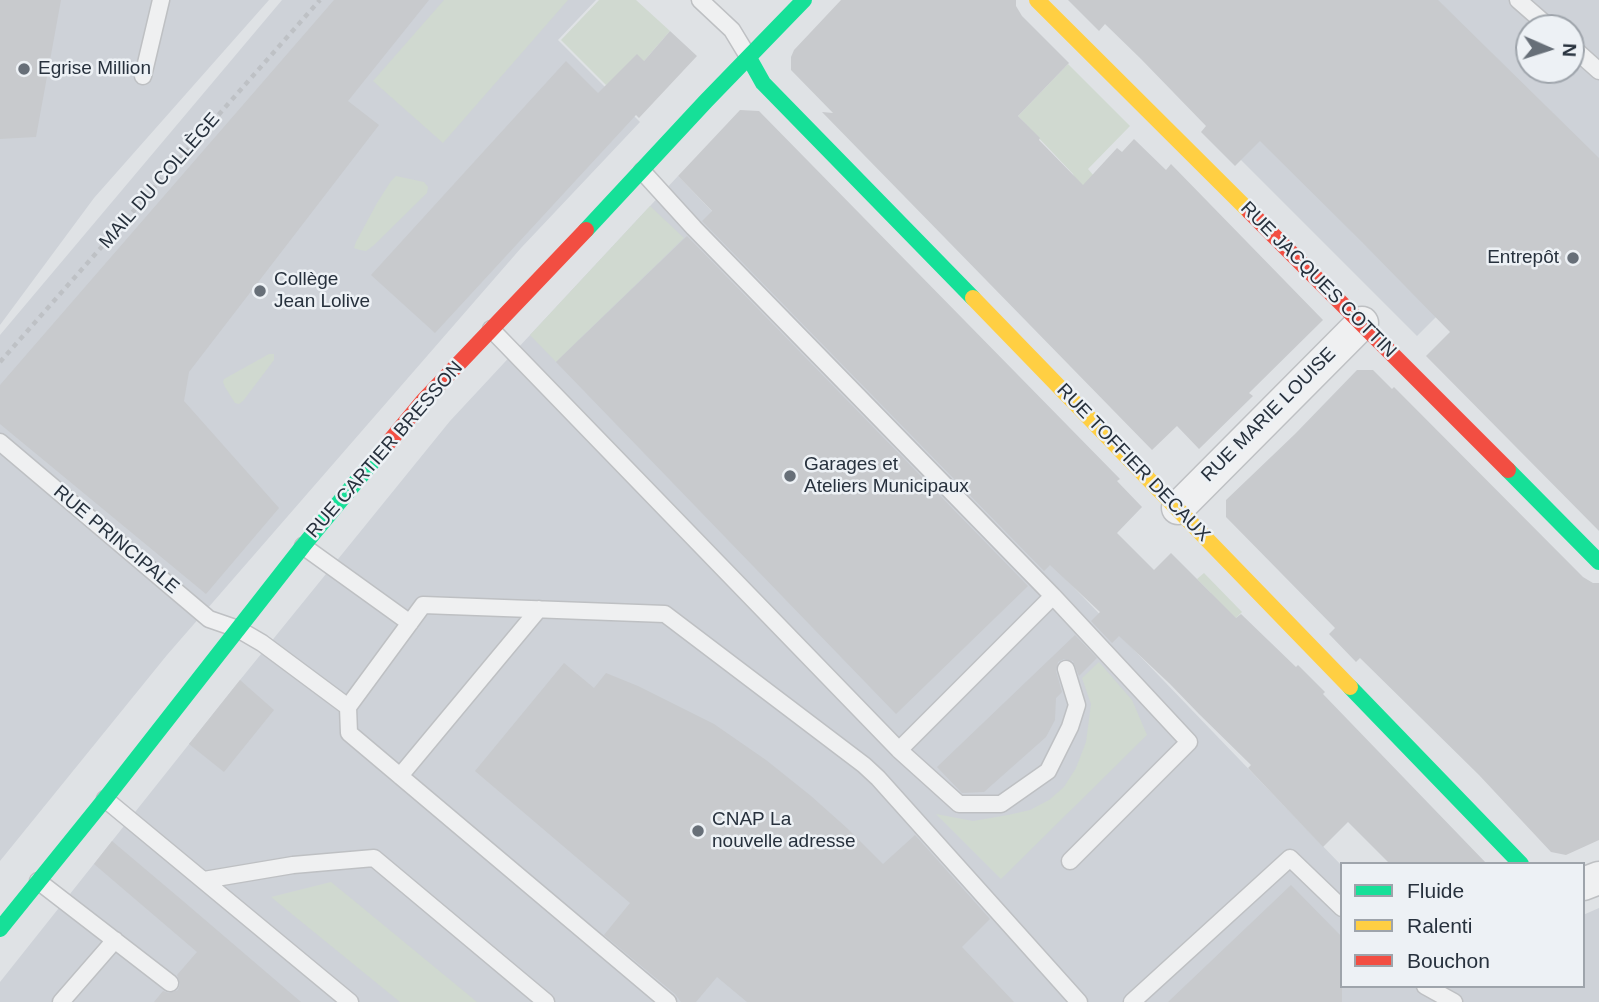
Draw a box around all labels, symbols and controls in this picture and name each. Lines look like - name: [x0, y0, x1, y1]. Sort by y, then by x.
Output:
- north arrow: [1515, 14, 1585, 84]
- text: N: [1559, 43, 1580, 57]
- place label: Egrise Million: [38, 58, 151, 80]
- marker: Egrise Million: [16, 61, 32, 77]
- street label: MAIL DU COLLÈGE: [95, 109, 225, 253]
- street label: RUE JACQUES COTTIN: [1235, 197, 1401, 363]
- place label: Entrepôt: [1487, 247, 1559, 269]
- marker: Entrepôt: [1565, 250, 1581, 266]
- place label: Collège Jean Lolive: [274, 269, 370, 313]
- marker: Collège Jean Lolive: [252, 283, 268, 299]
- street label: RUE MARIE LOUISE: [1197, 343, 1341, 487]
- street label: RUE CARTIER BRESSON: [302, 357, 468, 543]
- street label: RUE TOFFIER DECAUX: [1052, 379, 1214, 547]
- place label: Garages et Ateliers Municipaux: [804, 454, 969, 498]
- marker: Garages et Ateliers Municipaux: [782, 468, 798, 484]
- street label: RUE PRINCIPALE: [49, 481, 183, 599]
- place label: CNAP La nouvelle adresse: [712, 809, 856, 853]
- marker: CNAP La nouvelle adresse: [690, 823, 706, 839]
- legend: [1340, 862, 1585, 988]
- text: Fluide: [1407, 879, 1464, 902]
- text: Ralenti: [1407, 914, 1472, 937]
- text: Bouchon: [1407, 949, 1490, 972]

